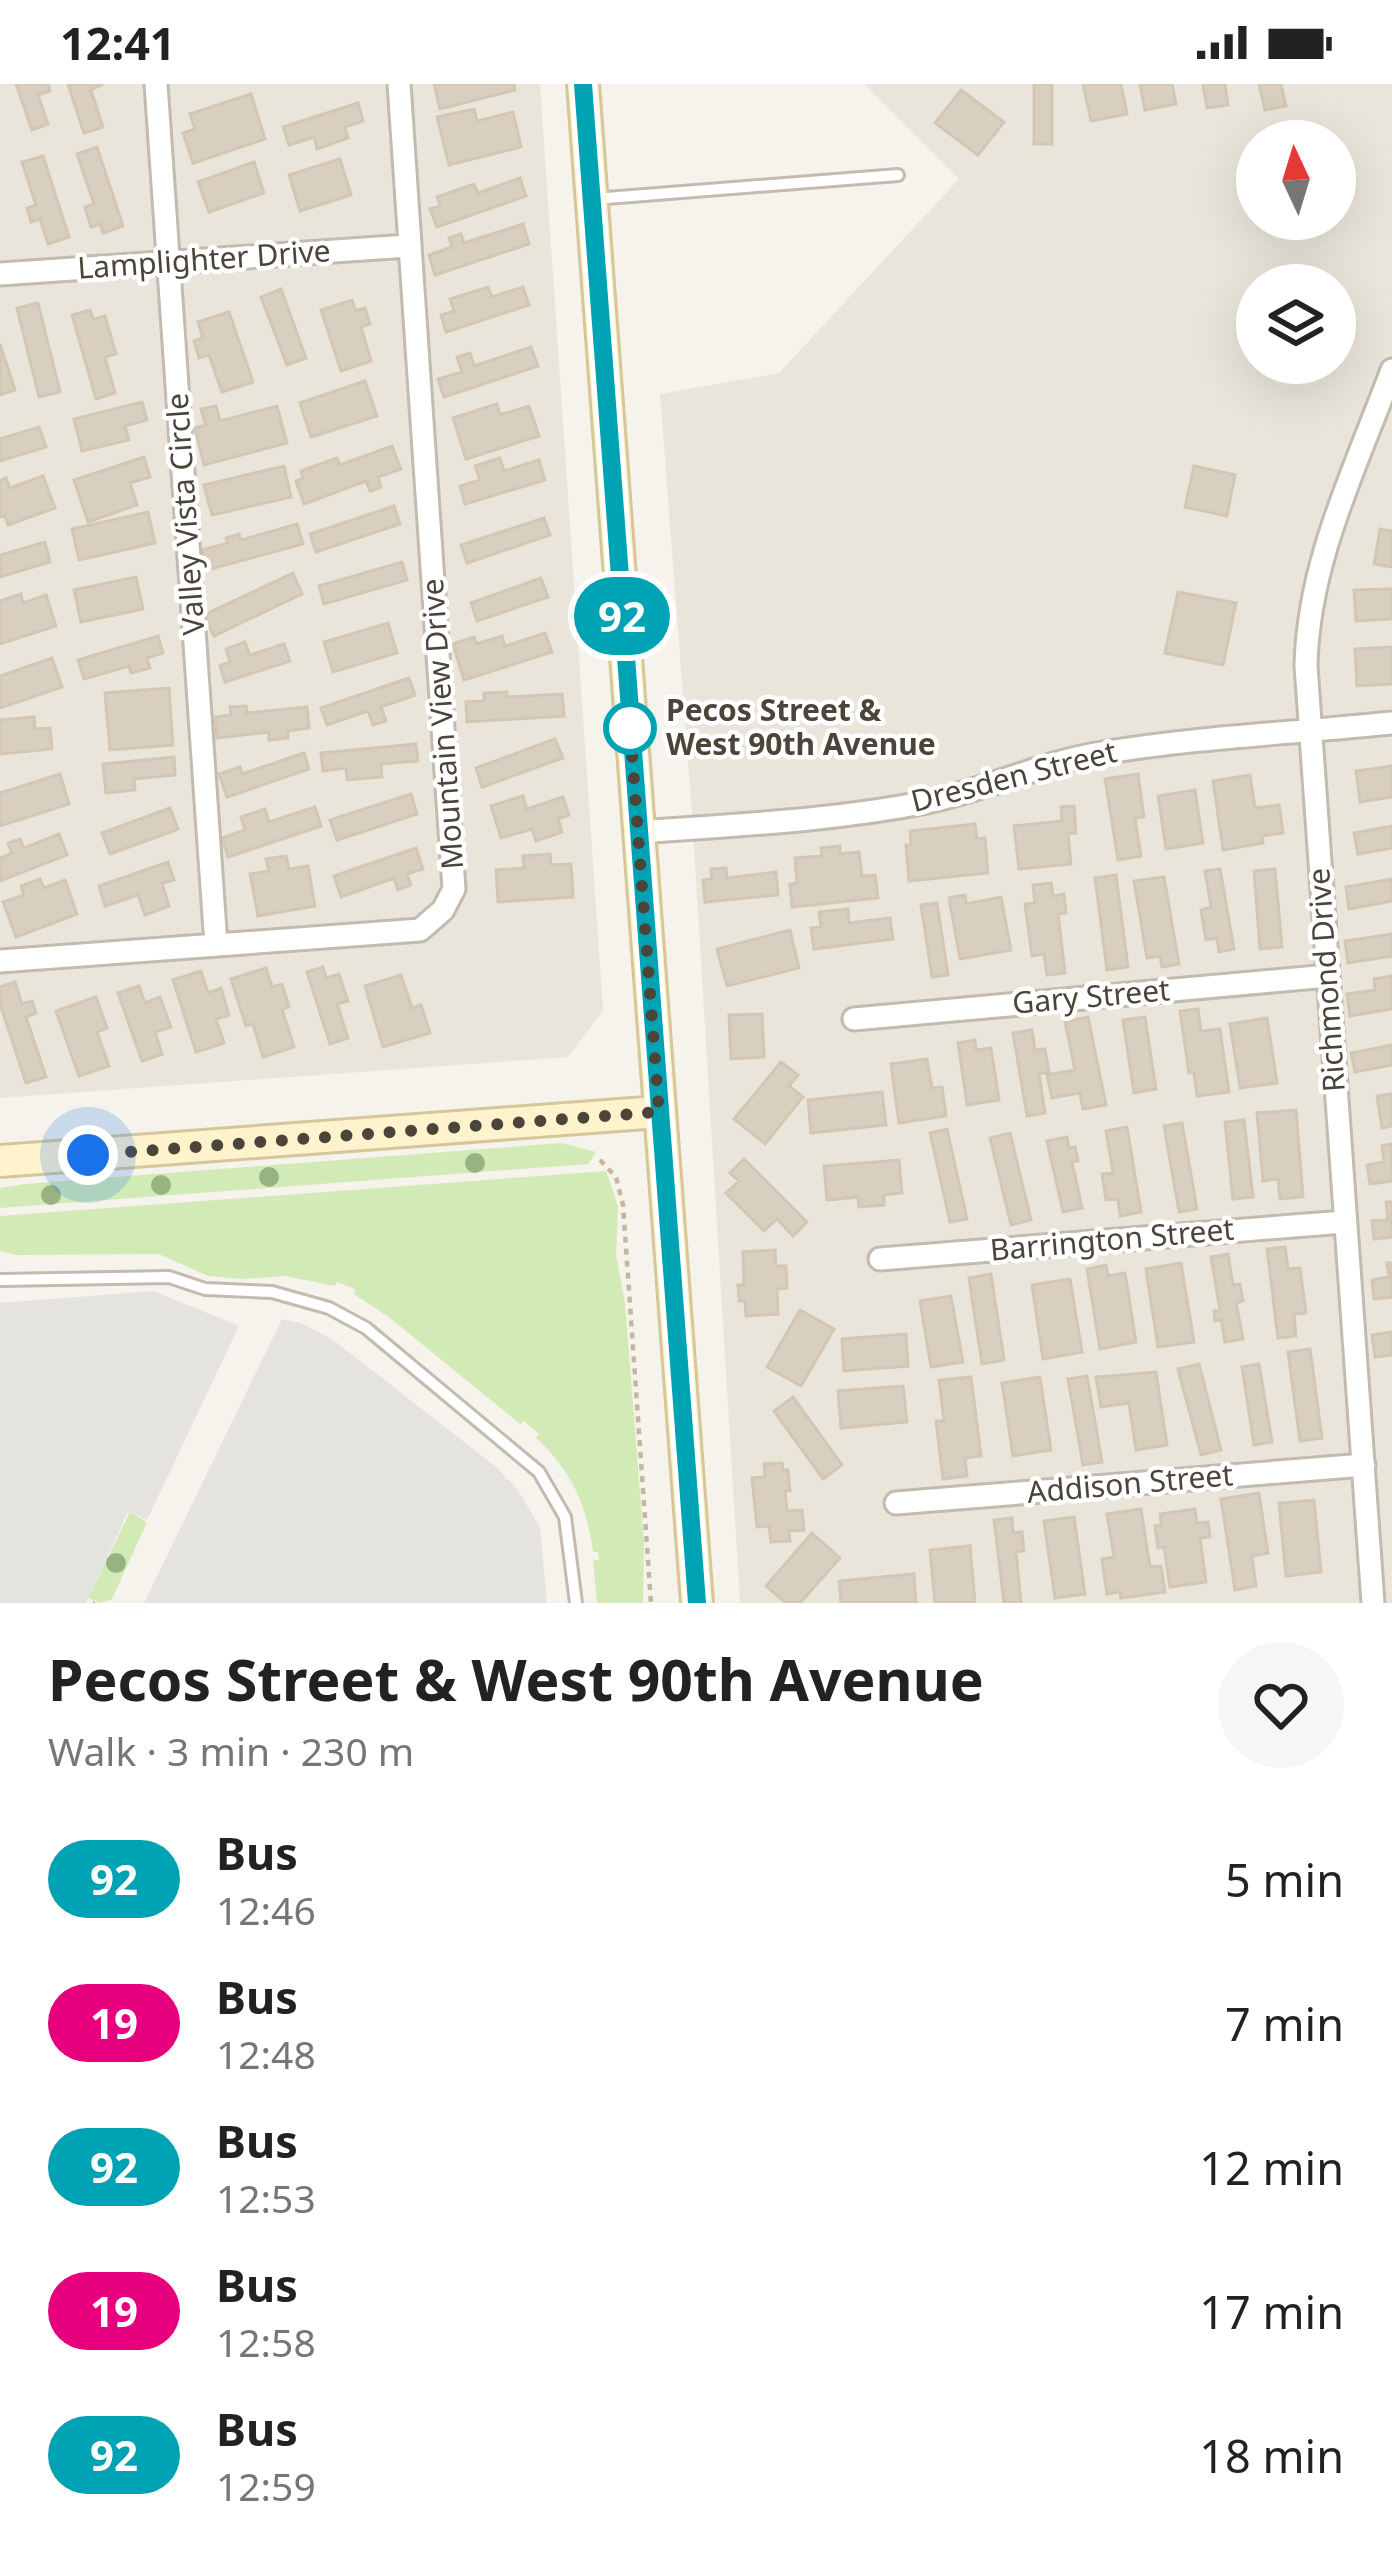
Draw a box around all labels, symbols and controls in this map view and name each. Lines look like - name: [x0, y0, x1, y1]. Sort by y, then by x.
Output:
- text: 12:41: [60, 12, 176, 73]
- north arrow: [1236, 120, 1356, 240]
- map controls: [1236, 120, 1356, 384]
- street label: Lamplighter Drive: [76, 229, 332, 288]
- button: layers: [1236, 264, 1356, 384]
- street label: Valley Vista Circle: [156, 392, 213, 636]
- street label: Mountain View Drive: [411, 577, 472, 871]
- line badge: 92: [568, 577, 676, 655]
- text: 92: [598, 587, 646, 644]
- place label: Pecos Street & West 90th Avenue: [666, 689, 936, 764]
- marker: Pecos Street & West 90th Avenue: [605, 703, 655, 753]
- street label: Dresden Street: [907, 730, 1121, 821]
- street label: Richmond Drive: [1297, 867, 1354, 1094]
- street label: Gary Street: [1010, 968, 1171, 1023]
- your location: [58, 1125, 118, 1185]
- street label: Barrington Street: [988, 1207, 1236, 1270]
- street label: Addison Street: [1025, 1453, 1235, 1512]
- text: Pecos Street & West 90th Avenue: [48, 1640, 984, 1718]
- button: heart: [1218, 1642, 1344, 1768]
- text: Walk · 3 min · 230 m: [48, 1724, 414, 1777]
- text: Bus: [216, 1822, 298, 1883]
- text: 5 min: [1225, 1849, 1344, 1910]
- text: 92: [90, 1850, 138, 1907]
- text: 12:46: [216, 1883, 316, 1936]
- text: Bus: [216, 1966, 298, 2027]
- text: 7 min: [1225, 1993, 1344, 2054]
- text: 19: [90, 1994, 138, 2051]
- text: 12:48: [216, 2027, 316, 2080]
- text: Bus: [216, 2110, 298, 2171]
- text: 12 min: [1199, 2137, 1344, 2198]
- text: 92: [90, 2138, 138, 2195]
- text: 12:53: [216, 2171, 316, 2224]
- text: Bus: [216, 2254, 298, 2315]
- text: 17 min: [1199, 2281, 1344, 2342]
- text: 19: [90, 2282, 138, 2339]
- text: 12:58: [216, 2315, 316, 2368]
- text: Bus: [216, 2398, 298, 2459]
- text: 18 min: [1199, 2425, 1344, 2486]
- text: 92: [90, 2426, 138, 2483]
- text: 12:59: [216, 2459, 316, 2512]

